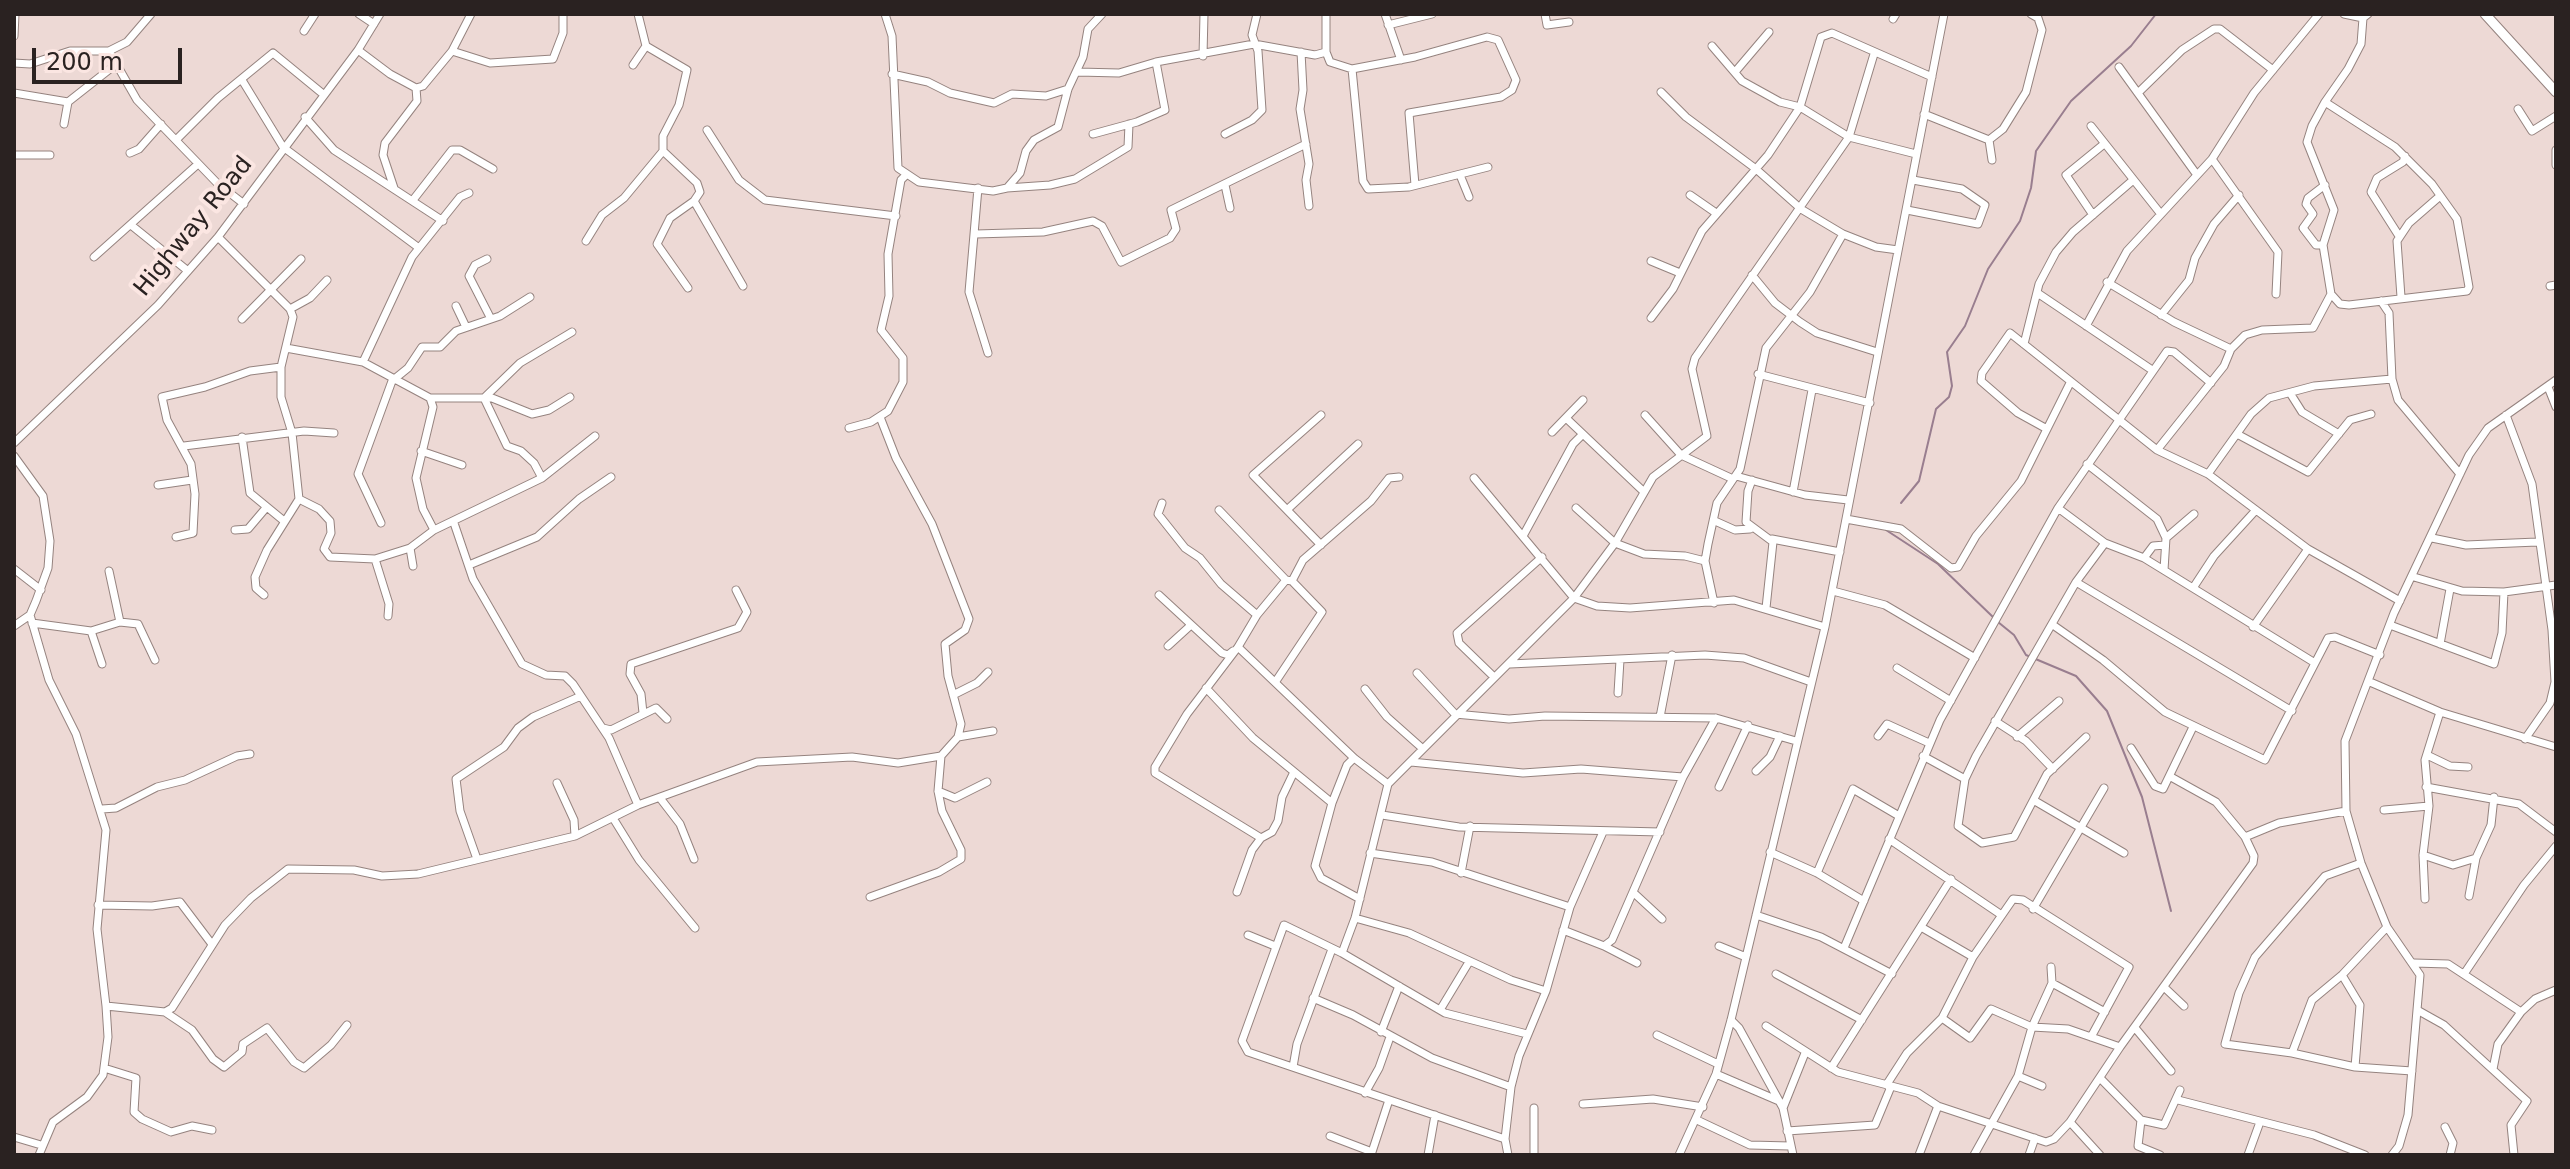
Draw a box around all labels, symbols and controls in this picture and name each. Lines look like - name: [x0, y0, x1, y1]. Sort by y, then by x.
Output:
- scale bar: [36, 32, 186, 82]
- text: 200 m: [46, 48, 123, 76]
- street label: Highway Road: [129, 151, 259, 303]

